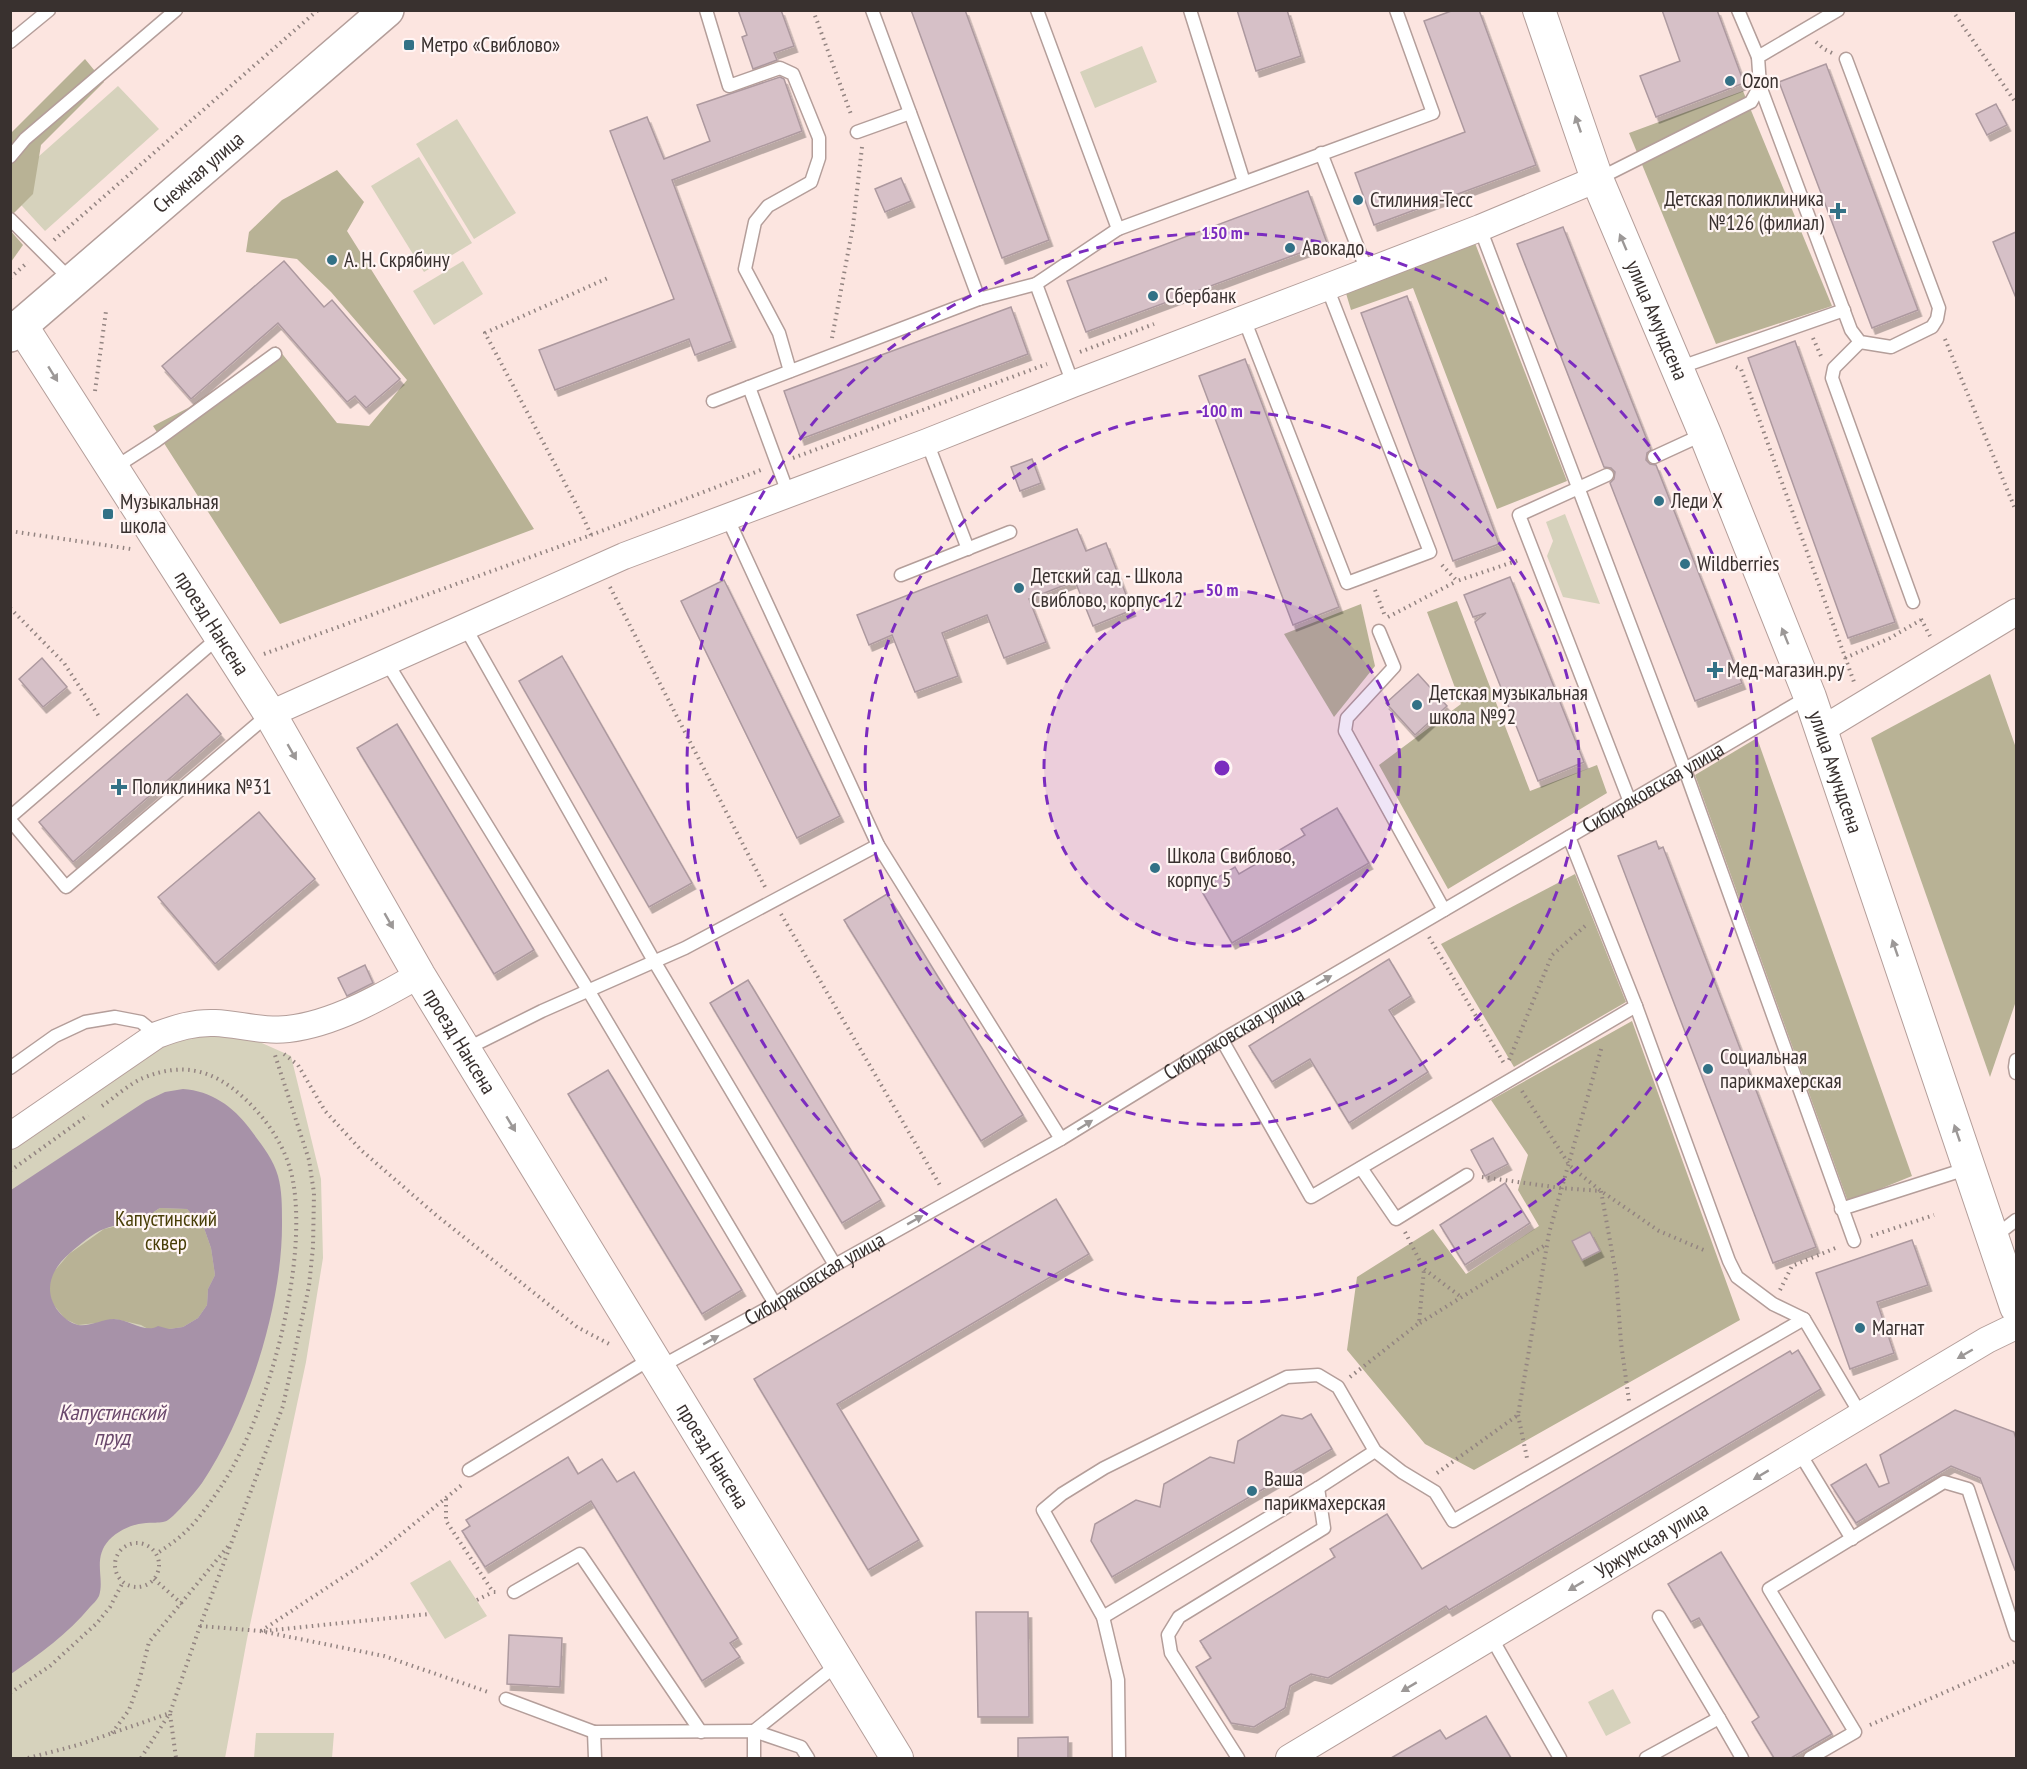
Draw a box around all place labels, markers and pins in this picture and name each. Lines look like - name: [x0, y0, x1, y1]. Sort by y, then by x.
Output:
- place label: Метро «Свиблово»: [421, 31, 560, 58]
- marker: Метро «Свиблово»: [402, 38, 416, 52]
- place label: Ozon: [1742, 67, 1779, 94]
- marker: Ozon: [1723, 74, 1737, 88]
- place label: Детская поликлиника №126 (филиал): [1664, 185, 1824, 236]
- place label: Стилиния-Тесс: [1370, 186, 1474, 213]
- marker: Стилиния-Тесс: [1351, 193, 1365, 207]
- marker: Детская поликлиника №126 (филиал): [1829, 202, 1847, 220]
- place label: Авокадо: [1302, 234, 1364, 261]
- marker: Авокадо: [1283, 241, 1297, 255]
- place label: А. Н. Скрябину: [344, 246, 450, 273]
- marker: А. Н. Скрябину: [325, 253, 339, 267]
- place label: Сбербанк: [1165, 282, 1236, 309]
- marker: Сбербанк: [1146, 289, 1160, 303]
- place label: Леди Х: [1670, 487, 1723, 514]
- place label: Музыкальная школа: [120, 488, 219, 539]
- marker: Леди Х: [1652, 494, 1666, 508]
- marker: Музыкальная школа: [101, 507, 115, 521]
- place label: Wildberries: [1697, 550, 1779, 577]
- marker: Wildberries: [1678, 557, 1692, 571]
- place label: Детский сад - Школа Свиблово, корпус 12: [1031, 562, 1183, 613]
- marker: Детский сад - Школа Свиблово, корпус 12: [1012, 581, 1026, 595]
- place label: Мед-магазин.ру: [1727, 656, 1844, 683]
- marker: Мед-магазин.ру: [1708, 663, 1722, 677]
- place label: Детская музыкальная школа №92: [1429, 679, 1588, 730]
- marker: Детская музыкальная школа №92: [1410, 698, 1424, 712]
- centre of rings: [1212, 758, 1232, 778]
- place label: Поликлиника №31: [132, 773, 272, 800]
- marker: Поликлиника №31: [110, 778, 128, 796]
- place label: Школа Свиблово, корпус 5: [1167, 842, 1296, 893]
- marker: Школа Свиблово, корпус 5: [1148, 861, 1162, 875]
- place label: Социальная парикмахерская: [1720, 1043, 1842, 1094]
- marker: Социальная парикмахерская: [1701, 1062, 1715, 1076]
- place label: Магнат: [1872, 1314, 1925, 1341]
- marker: Магнат: [1853, 1321, 1867, 1335]
- place label: Ваша парикмахерская: [1264, 1465, 1386, 1516]
- marker: Ваша парикмахерская: [1245, 1484, 1259, 1498]

